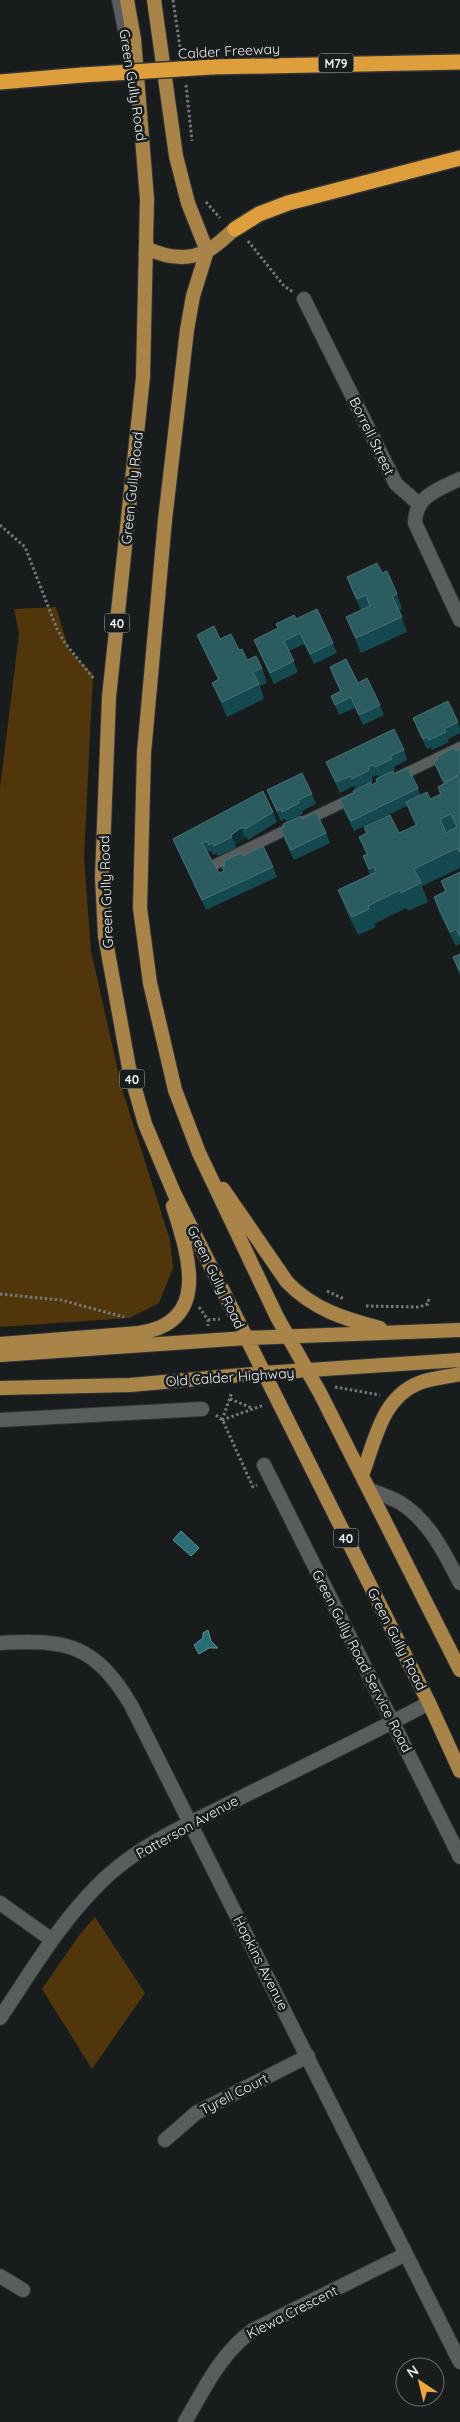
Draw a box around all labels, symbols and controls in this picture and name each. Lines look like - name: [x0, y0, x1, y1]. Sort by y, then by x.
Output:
- street label: Green Gully Road: [115, 28, 151, 142]
- street label: Calder Freeway: [178, 39, 280, 63]
- road number: M79: [318, 54, 354, 72]
- street label: Borrell Street: [345, 394, 399, 478]
- street label: Green Gully Road: [117, 431, 147, 545]
- road number: 40: [104, 614, 130, 632]
- street label: Green Gully Road: [95, 835, 117, 949]
- road number: 40: [120, 1070, 144, 1088]
- street label: Green Gully Road: [183, 1222, 249, 1332]
- street label: Old Calder Highway: [165, 1364, 295, 1390]
- road number: 40: [334, 1529, 358, 1548]
- street label: Green Gully Road Service Road: [308, 1567, 416, 1755]
- street label: Green Gully Road: [363, 1585, 431, 1693]
- street label: Patterson Avenue: [133, 1791, 241, 1863]
- street label: Hopkins Avenue: [229, 1913, 293, 2013]
- street label: Tyrell Court: [197, 2069, 271, 2119]
- street label: Kiewa Crescent: [243, 2281, 341, 2343]
- north arrow: [395, 2357, 445, 2407]
- text: N: [403, 2361, 422, 2382]

